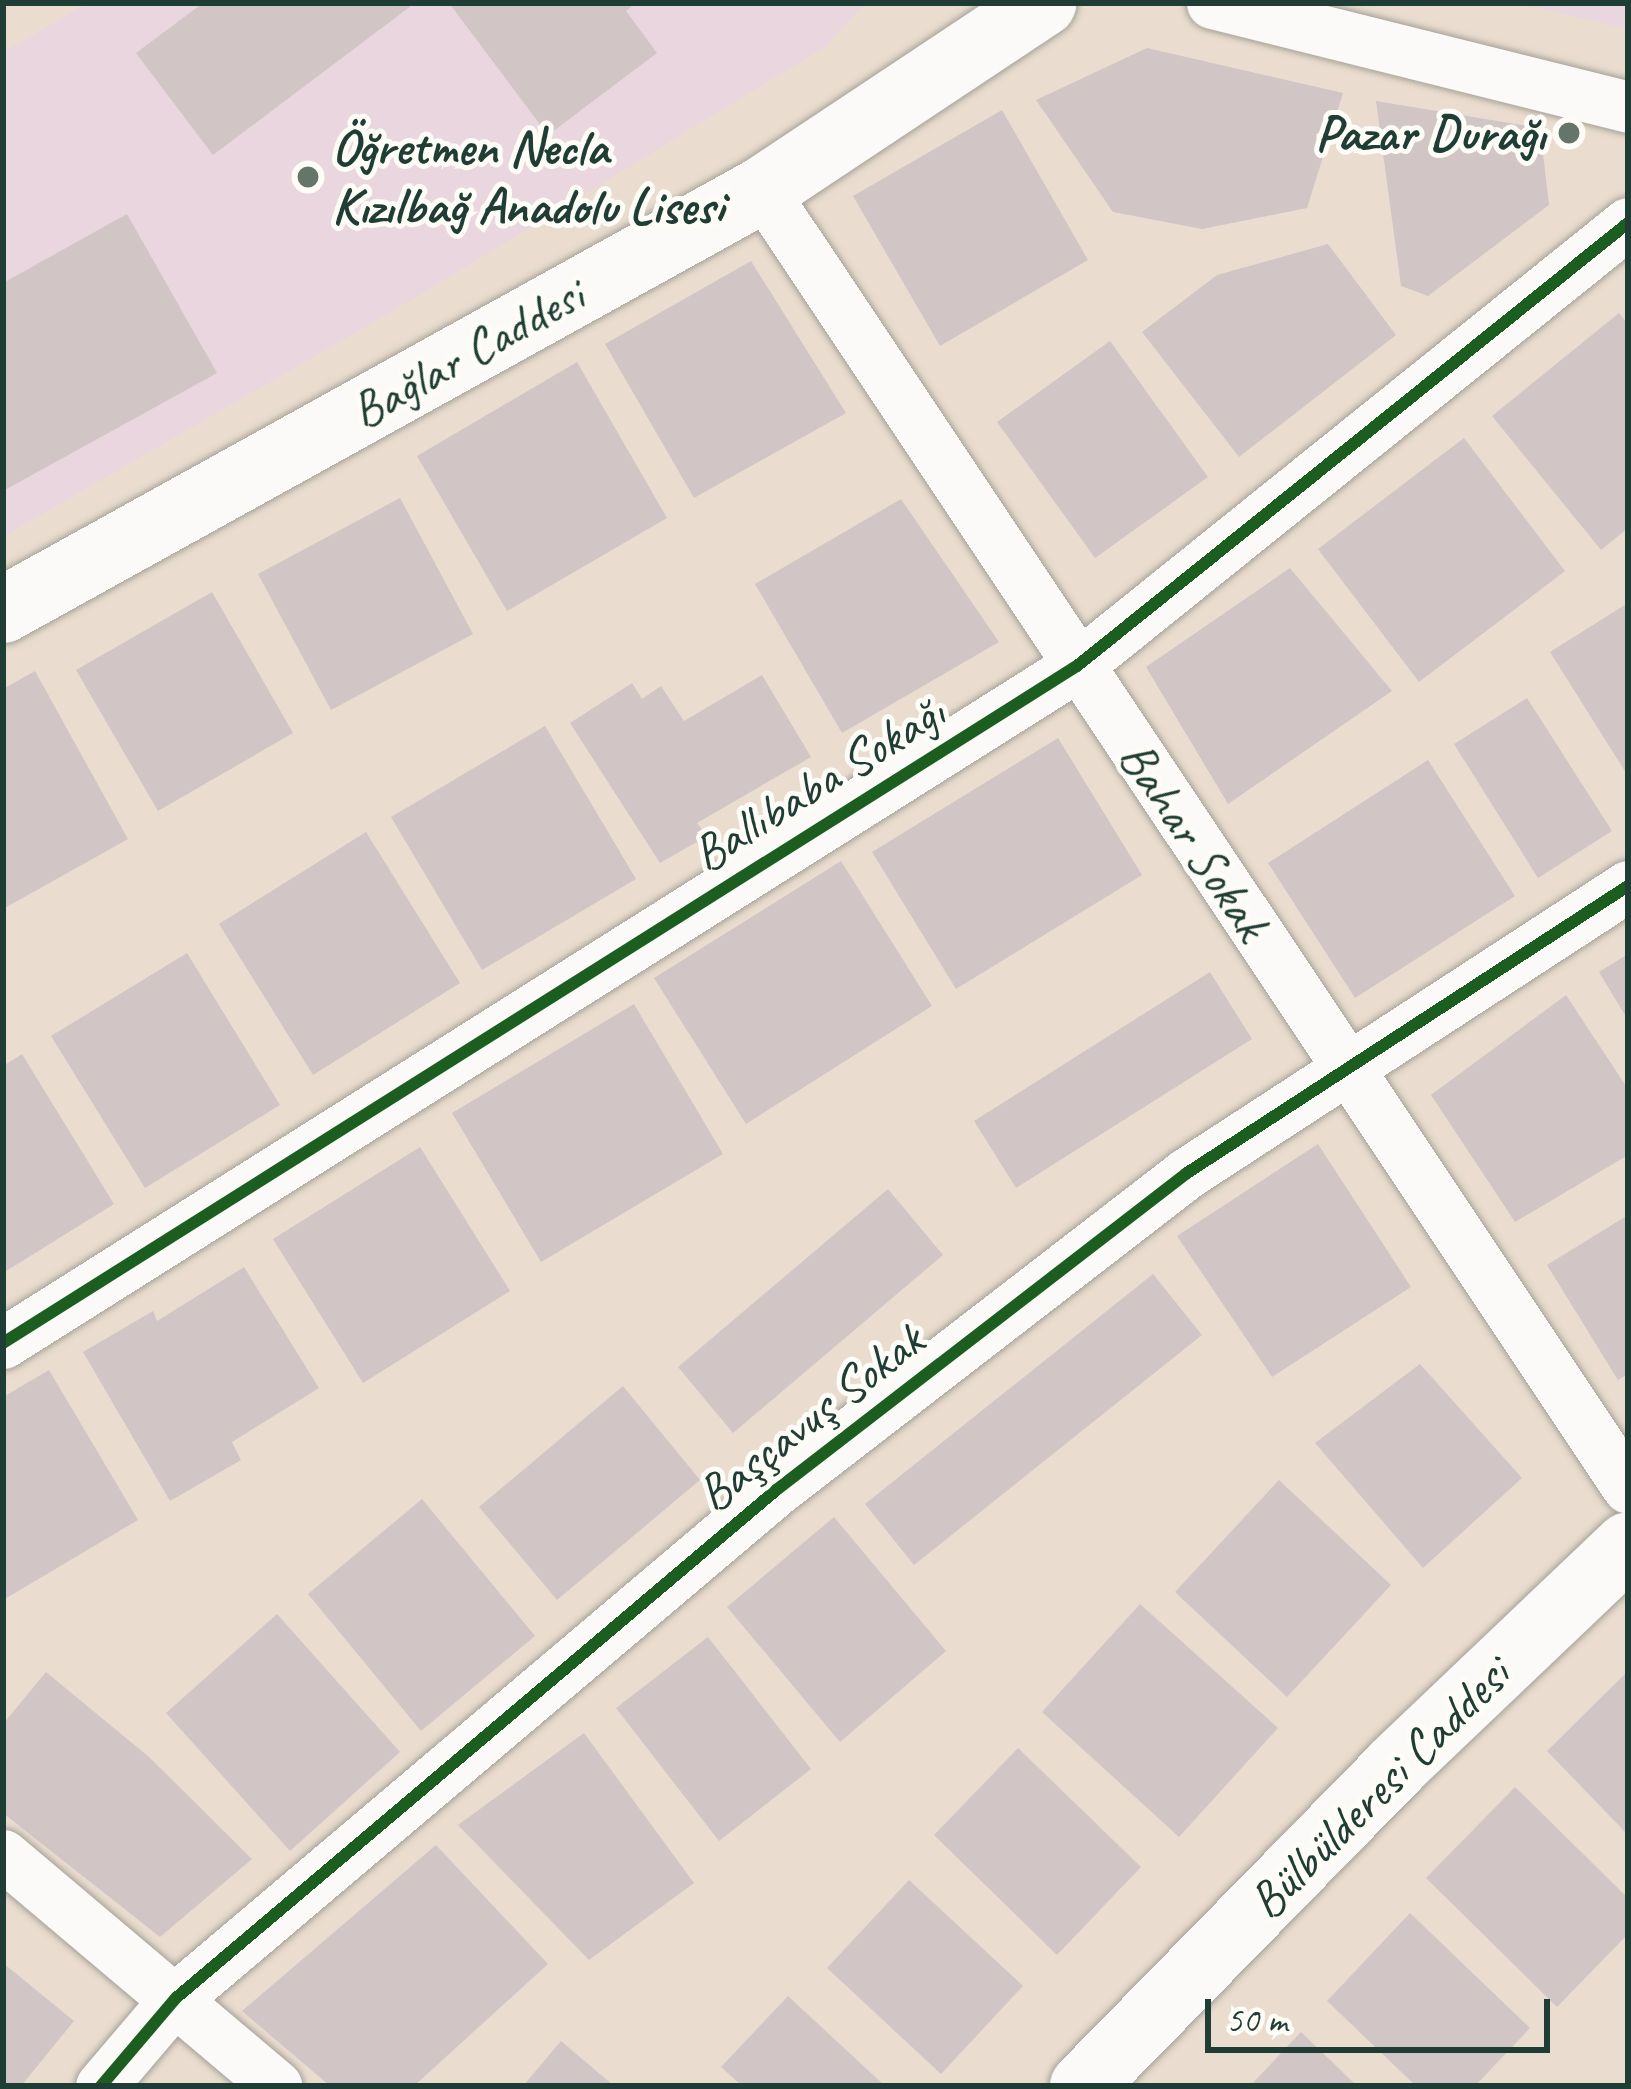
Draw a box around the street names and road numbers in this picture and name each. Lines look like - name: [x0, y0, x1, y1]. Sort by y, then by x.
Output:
- street label: Bağlar Caddesi: [339, 264, 595, 442]
- street label: Ballıbaba Sokağı: [682, 682, 954, 884]
- street label: Bahar Sokak: [1106, 730, 1282, 950]
- street label: Başçavuş Sokak: [684, 1309, 936, 1525]
- street label: Bülbülderesi Caddesi: [1236, 1645, 1522, 1931]

